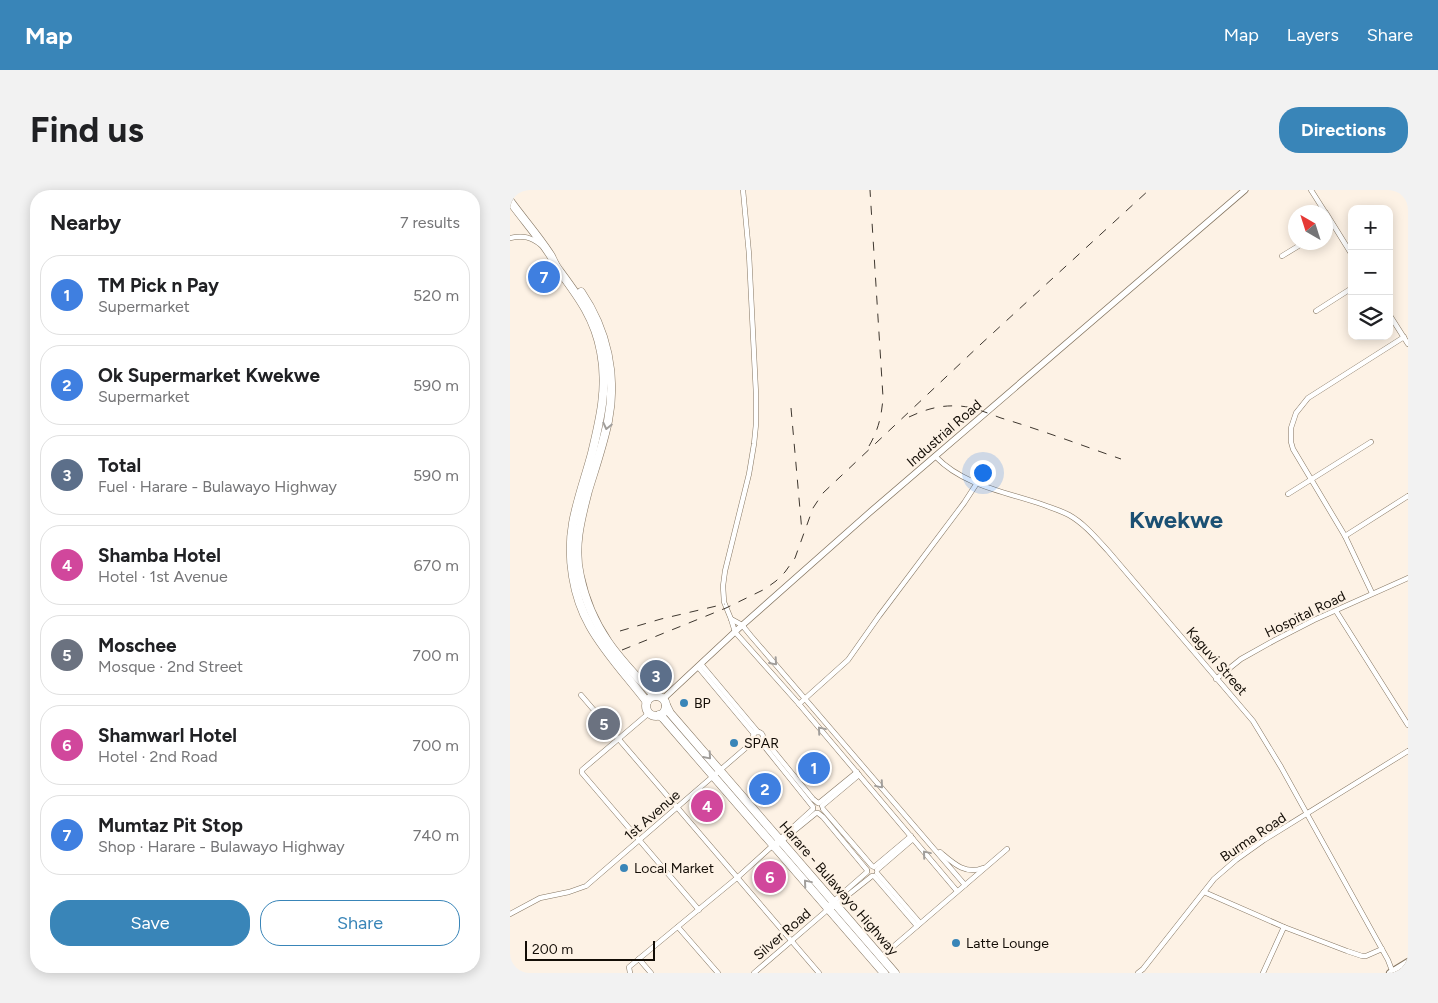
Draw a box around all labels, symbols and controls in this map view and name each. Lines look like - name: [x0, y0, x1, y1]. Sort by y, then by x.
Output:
- text: Map: [25, 21, 73, 50]
- text: Map: [1224, 24, 1259, 46]
- text: Layers: [1287, 24, 1339, 46]
- text: Share: [1367, 24, 1413, 46]
- button: Directions: [1279, 107, 1408, 153]
- text: Find us: [30, 109, 144, 151]
- north arrow: [1288, 205, 1333, 250]
- map controls: [1348, 205, 1393, 340]
- button: +: [1348, 205, 1393, 250]
- text: Nearby: [50, 210, 121, 235]
- text: 7 results: [400, 213, 460, 232]
- button: −: [1348, 250, 1393, 295]
- pin: 7: [528, 258, 560, 296]
- text: TM Pick n Pay: [98, 274, 219, 297]
- text: 1: [64, 286, 70, 305]
- text: 520 m: [413, 286, 459, 305]
- button: layers: [1348, 295, 1393, 340]
- text: Supermarket: [98, 297, 190, 316]
- text: Ok Supermarket Kwekwe: [98, 364, 320, 387]
- text: 2: [62, 376, 72, 395]
- text: 590 m: [413, 376, 459, 395]
- text: Supermarket: [98, 387, 190, 406]
- street label: Industrial Road: [904, 396, 985, 470]
- one-way arrow: [602, 422, 612, 431]
- text: Total: [98, 454, 141, 477]
- your location: [970, 460, 996, 486]
- text: 3: [63, 466, 71, 485]
- text: 590 m: [413, 466, 459, 485]
- text: Fuel · Harare - Bulawayo Highway: [98, 477, 337, 496]
- district label: Kwekwe: [1129, 505, 1223, 534]
- text: Shamba Hotel: [98, 544, 221, 567]
- text: 4: [62, 556, 72, 575]
- text: 670 m: [414, 556, 459, 575]
- text: Hotel · 1st Avenue: [98, 567, 228, 586]
- street label: Hospital Road: [1262, 588, 1348, 641]
- street label: Kaguvi Street: [1182, 624, 1251, 699]
- text: Moschee: [98, 634, 176, 657]
- text: 5: [62, 646, 72, 665]
- text: 700 m: [412, 646, 459, 665]
- one-way arrow: [768, 656, 777, 665]
- text: Mosque · 2nd Street: [98, 657, 243, 676]
- pin: 3: [640, 657, 672, 695]
- place label: BP: [694, 695, 711, 712]
- marker: BP: [678, 697, 690, 709]
- pin: 5: [588, 705, 620, 743]
- text: Shamwarl Hotel: [98, 724, 237, 747]
- one-way arrow: [818, 727, 827, 736]
- place label: SPAR: [744, 735, 779, 752]
- text: 6: [62, 736, 72, 755]
- text: 700 m: [412, 736, 459, 755]
- marker: SPAR: [728, 737, 740, 749]
- text: Hotel · 2nd Road: [98, 747, 218, 766]
- pin: 1: [798, 749, 830, 787]
- one-way arrow: [702, 751, 711, 760]
- pin: 2: [749, 770, 781, 808]
- one-way arrow: [874, 779, 882, 788]
- street label: 1st Avenue: [621, 786, 684, 844]
- pin: 4: [691, 787, 723, 825]
- street label: Burma Road: [1217, 809, 1289, 866]
- text: Mumtaz Pit Stop: [98, 814, 243, 837]
- street label: Harare - Bulawayo Highway: [776, 818, 902, 960]
- text: 7: [63, 826, 71, 845]
- text: 740 m: [413, 826, 459, 845]
- text: Shop · Harare - Bulawayo Highway: [98, 837, 345, 856]
- one-way arrow: [923, 851, 932, 860]
- pin: 6: [754, 858, 786, 896]
- place label: Local Market: [634, 860, 714, 877]
- marker: Local Market: [618, 862, 630, 874]
- one-way arrow: [804, 880, 813, 889]
- button: Save: [50, 900, 250, 946]
- button: Share: [260, 900, 460, 946]
- street label: Silver Road: [750, 905, 814, 964]
- place label: Latte Lounge: [966, 935, 1049, 952]
- marker: Latte Lounge: [950, 937, 962, 949]
- scale bar: [525, 938, 655, 961]
- text: 200 m: [532, 941, 573, 958]

